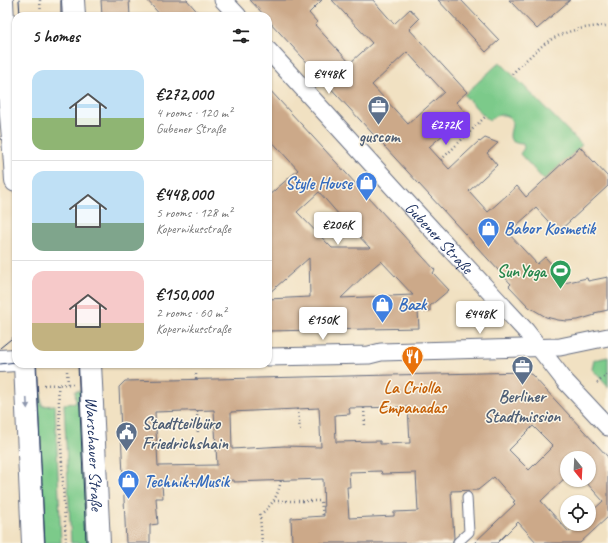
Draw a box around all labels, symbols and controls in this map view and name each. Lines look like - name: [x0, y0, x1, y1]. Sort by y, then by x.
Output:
- icon: filters: [230, 25, 252, 47]
- text: 5 homes: [32, 26, 80, 47]
- pin: €448K: [301, 61, 357, 95]
- text: €448K: [314, 66, 344, 82]
- text: €272,000: [156, 84, 213, 105]
- icon: home: [64, 86, 112, 134]
- office icon: guscom: [366, 93, 392, 126]
- text: 4 rooms · 120 m²: [156, 105, 232, 121]
- pin: €272K: [418, 112, 474, 146]
- text: €272K: [431, 117, 461, 133]
- text: Gubener Straße: [156, 121, 225, 137]
- place label: guscom: [359, 126, 401, 147]
- shop icon: Style House: [354, 170, 380, 203]
- place label: Style House: [285, 173, 354, 194]
- text: €448,000: [156, 184, 213, 205]
- icon: home: [64, 187, 112, 235]
- street label: Gubener Straße: [400, 197, 479, 279]
- text: 5 rooms · 128 m²: [156, 205, 232, 221]
- pin: €206K: [310, 212, 366, 246]
- shop icon: Babor Kosmetik: [475, 215, 501, 248]
- text: €206K: [323, 217, 353, 233]
- place label: Babor Kosmetik: [504, 218, 597, 239]
- text: Kopernikusstraße: [156, 221, 231, 237]
- sports icon: SunYoga: [548, 258, 574, 291]
- place label: SunYoga: [497, 261, 548, 282]
- text: €150,000: [156, 284, 213, 305]
- icon: home: [64, 287, 112, 335]
- shop icon: Bazk: [370, 291, 396, 324]
- place label: Bazk: [398, 294, 428, 315]
- pin: €448K: [452, 301, 508, 335]
- text: 2 rooms · 60 m²: [156, 305, 226, 321]
- text: €448K: [465, 306, 495, 322]
- pin: €150K: [295, 307, 351, 341]
- text: €150K: [308, 312, 338, 328]
- text: Kopernikusstraße: [156, 321, 231, 337]
- restaurant icon: La Criolla Empanadas: [399, 344, 425, 377]
- office icon: Berliner Stadtmission: [509, 353, 535, 386]
- place label: La Criolla Empanadas: [378, 377, 448, 418]
- place label: Berliner Stadtmission: [484, 386, 562, 427]
- street label: Warschauer Straße: [81, 396, 107, 513]
- one-way arrow: [24, 397, 30, 410]
- place label: Stadtteilbüro Friedrichshain: [142, 413, 229, 454]
- public building icon: Stadtteilbüro Friedrichshain: [114, 420, 140, 453]
- north arrow: [560, 451, 596, 487]
- map controls: [560, 451, 596, 531]
- shop icon: Technik+Musik: [115, 468, 141, 501]
- place label: Technik+Musik: [144, 471, 231, 492]
- button: locate: [560, 495, 596, 531]

